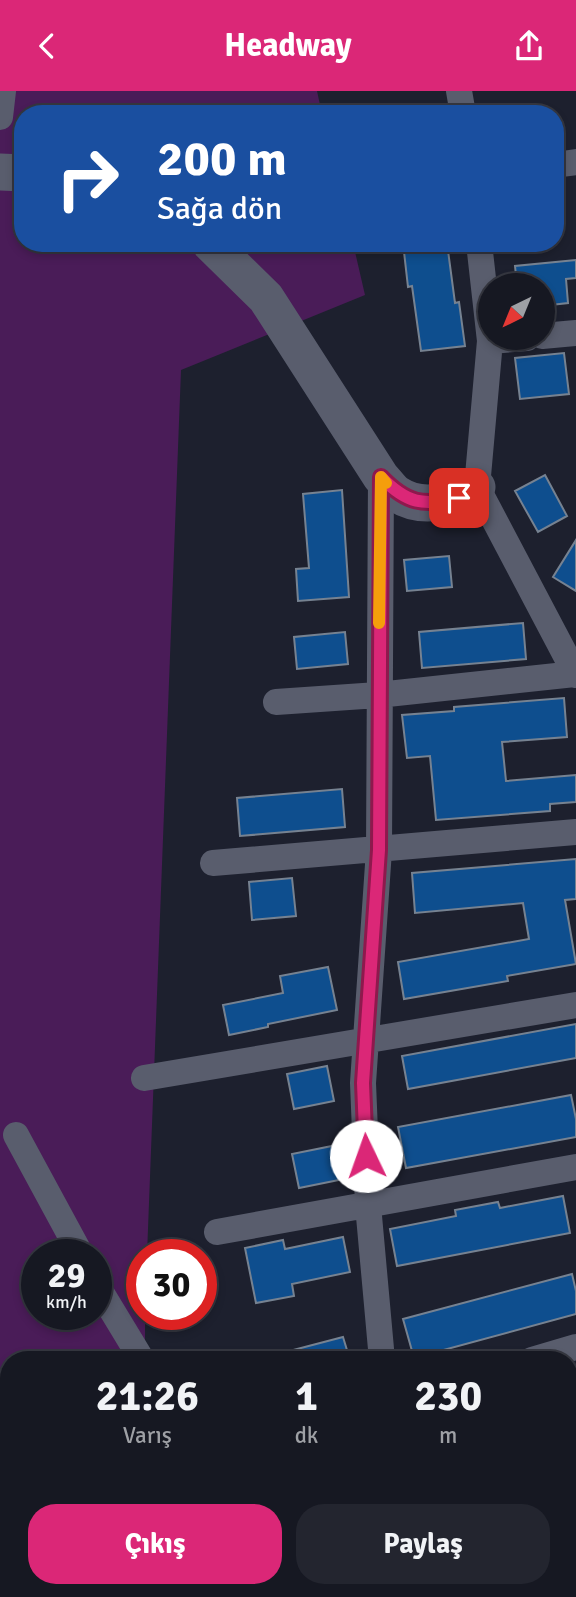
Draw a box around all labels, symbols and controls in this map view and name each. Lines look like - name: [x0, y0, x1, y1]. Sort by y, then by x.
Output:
- text: Headway: [224, 26, 352, 65]
- icon: back: [28, 27, 66, 65]
- icon: share: [510, 27, 548, 65]
- text: 200 m: [157, 129, 287, 189]
- icon: right: [42, 133, 133, 224]
- text: Sağa dön: [157, 189, 282, 228]
- north arrow: [478, 273, 555, 350]
- map controls: [478, 273, 555, 350]
- pin: [429, 468, 489, 528]
- icon: arrive: [440, 479, 478, 517]
- position arrow: [329, 1119, 403, 1193]
- speed limit sign: 30: [126, 1239, 217, 1330]
- text: 29: [48, 1254, 85, 1297]
- text: km/h: [46, 1291, 87, 1313]
- text: 21:26: [96, 1371, 199, 1422]
- text: 1: [295, 1371, 318, 1422]
- text: 230: [414, 1371, 482, 1422]
- text: Varış: [123, 1421, 172, 1450]
- text: dk: [295, 1421, 318, 1450]
- text: m: [439, 1421, 457, 1450]
- button: Çıkış: [28, 1504, 282, 1584]
- button: Paylaş: [296, 1504, 550, 1584]

